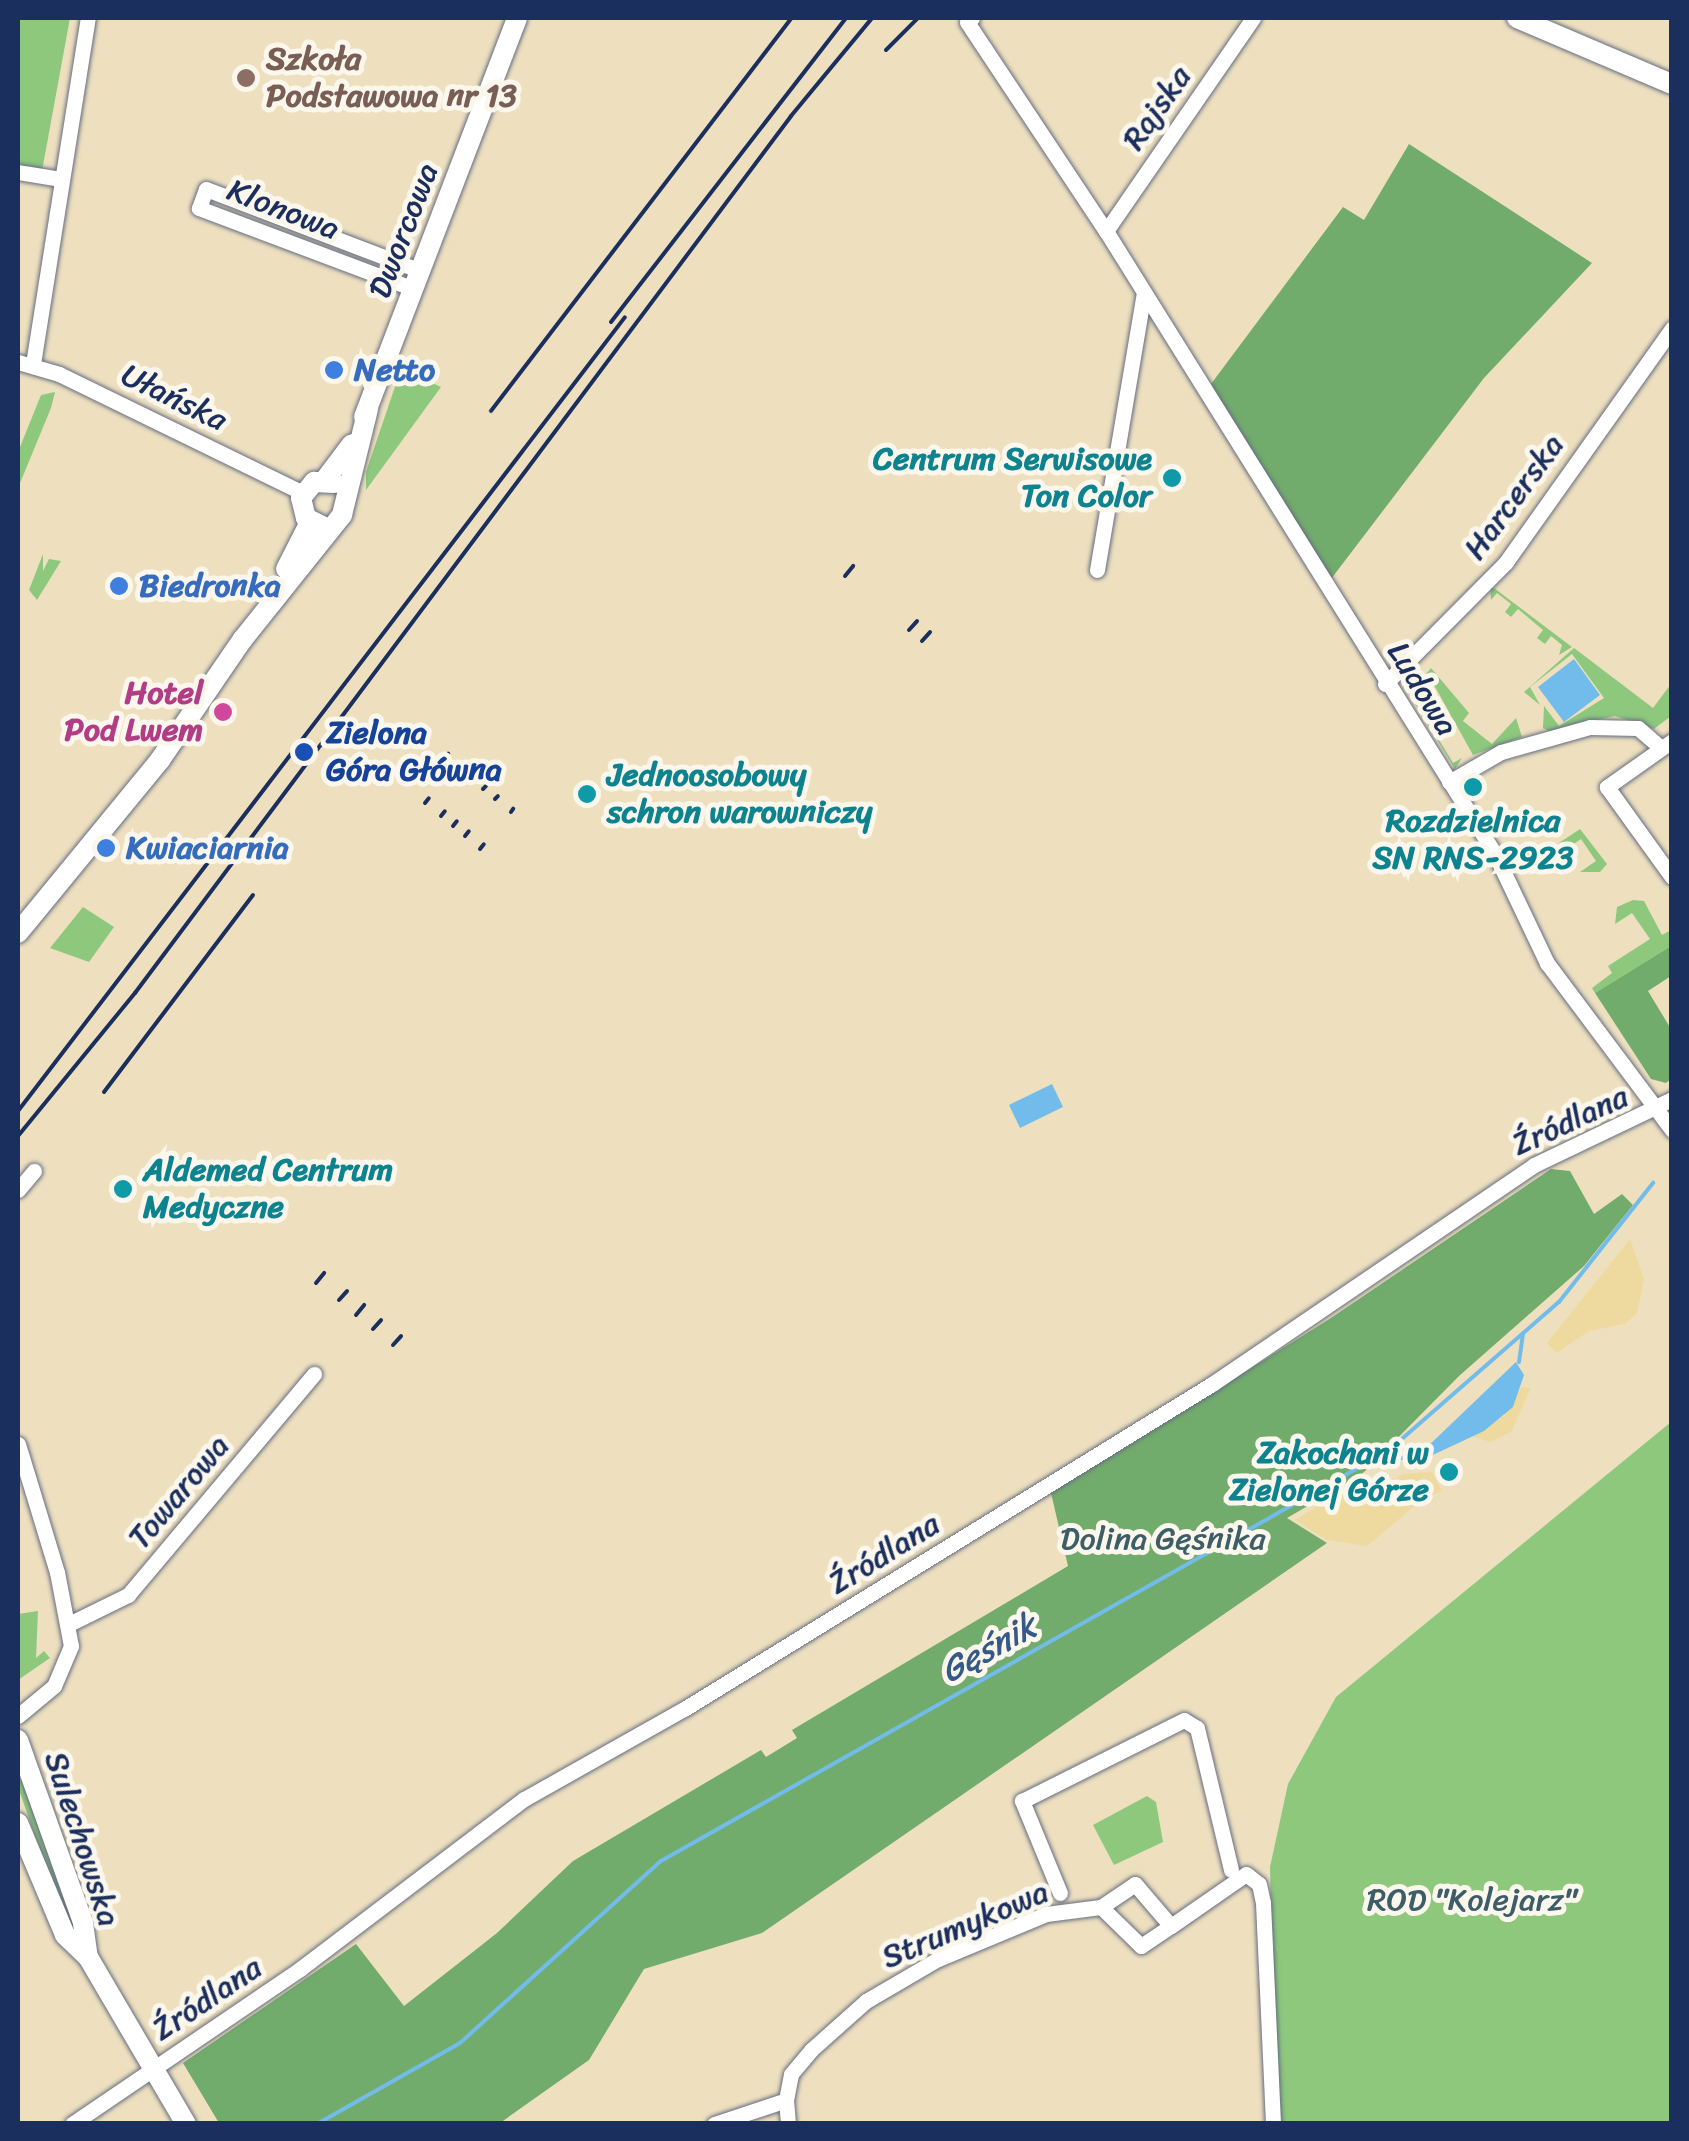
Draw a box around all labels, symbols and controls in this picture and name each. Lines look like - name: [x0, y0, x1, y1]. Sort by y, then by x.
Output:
- place label: Szkoła Podstawowa nr 13: [266, 41, 517, 116]
- street label: Rajska: [1114, 59, 1200, 157]
- marker: Szkoła Podstawowa nr 13: [235, 67, 257, 89]
- street label: Dworcowa: [361, 158, 447, 304]
- street label: Klonowa: [222, 171, 344, 249]
- place label: Netto: [354, 351, 435, 389]
- street label: Ułańska: [115, 356, 233, 440]
- marker: Netto: [323, 359, 345, 381]
- street label: Harcerska: [1456, 427, 1572, 567]
- place label: Centrum Serwisowe Ton Color: [873, 441, 1152, 516]
- marker: Centrum Serwisowe Ton Color: [1161, 467, 1183, 489]
- place label: Biedronka: [139, 567, 281, 605]
- marker: Biedronka: [108, 575, 130, 597]
- street label: Ludowa: [1378, 635, 1466, 743]
- place label: Hotel Pod Lwem: [64, 675, 203, 750]
- marker: Hotel Pod Lwem: [212, 701, 234, 723]
- place label: Zielona Góra Główna: [326, 715, 502, 790]
- marker: Zielona Góra Główna: [291, 739, 317, 765]
- place label: Jednoosobowy schron warowniczy: [607, 757, 873, 832]
- marker: Rozdzielnica SN RNS-2923: [1462, 776, 1484, 798]
- marker: Jednoosobowy schron warowniczy: [576, 783, 598, 805]
- place label: Rozdzielnica SN RNS-2923: [1374, 803, 1572, 878]
- place label: Kwiaciarnia: [126, 829, 289, 867]
- marker: Kwiaciarnia: [95, 837, 117, 859]
- street label: Źródlana: [1506, 1077, 1634, 1165]
- place label: Aldemed Centrum Medyczne: [143, 1152, 395, 1227]
- marker: Aldemed Centrum Medyczne: [112, 1178, 134, 1200]
- street label: Towarowa: [120, 1427, 238, 1557]
- place label: Zakochani w Zielonej Górze: [1229, 1435, 1429, 1510]
- marker: Zakochani w Zielonej Górze: [1438, 1461, 1460, 1483]
- street label: Źródlana: [821, 1505, 947, 1603]
- park label: Dolina Gęśnika: [1060, 1520, 1266, 1558]
- water label: Gęśnik: [933, 1605, 1043, 1691]
- street label: Sulechowska: [36, 1747, 128, 1931]
- street label: Strumykowa: [876, 1873, 1054, 1977]
- park label: ROD "Kolejarz": [1367, 1881, 1577, 1919]
- street label: Źródlana: [145, 1948, 269, 2050]

